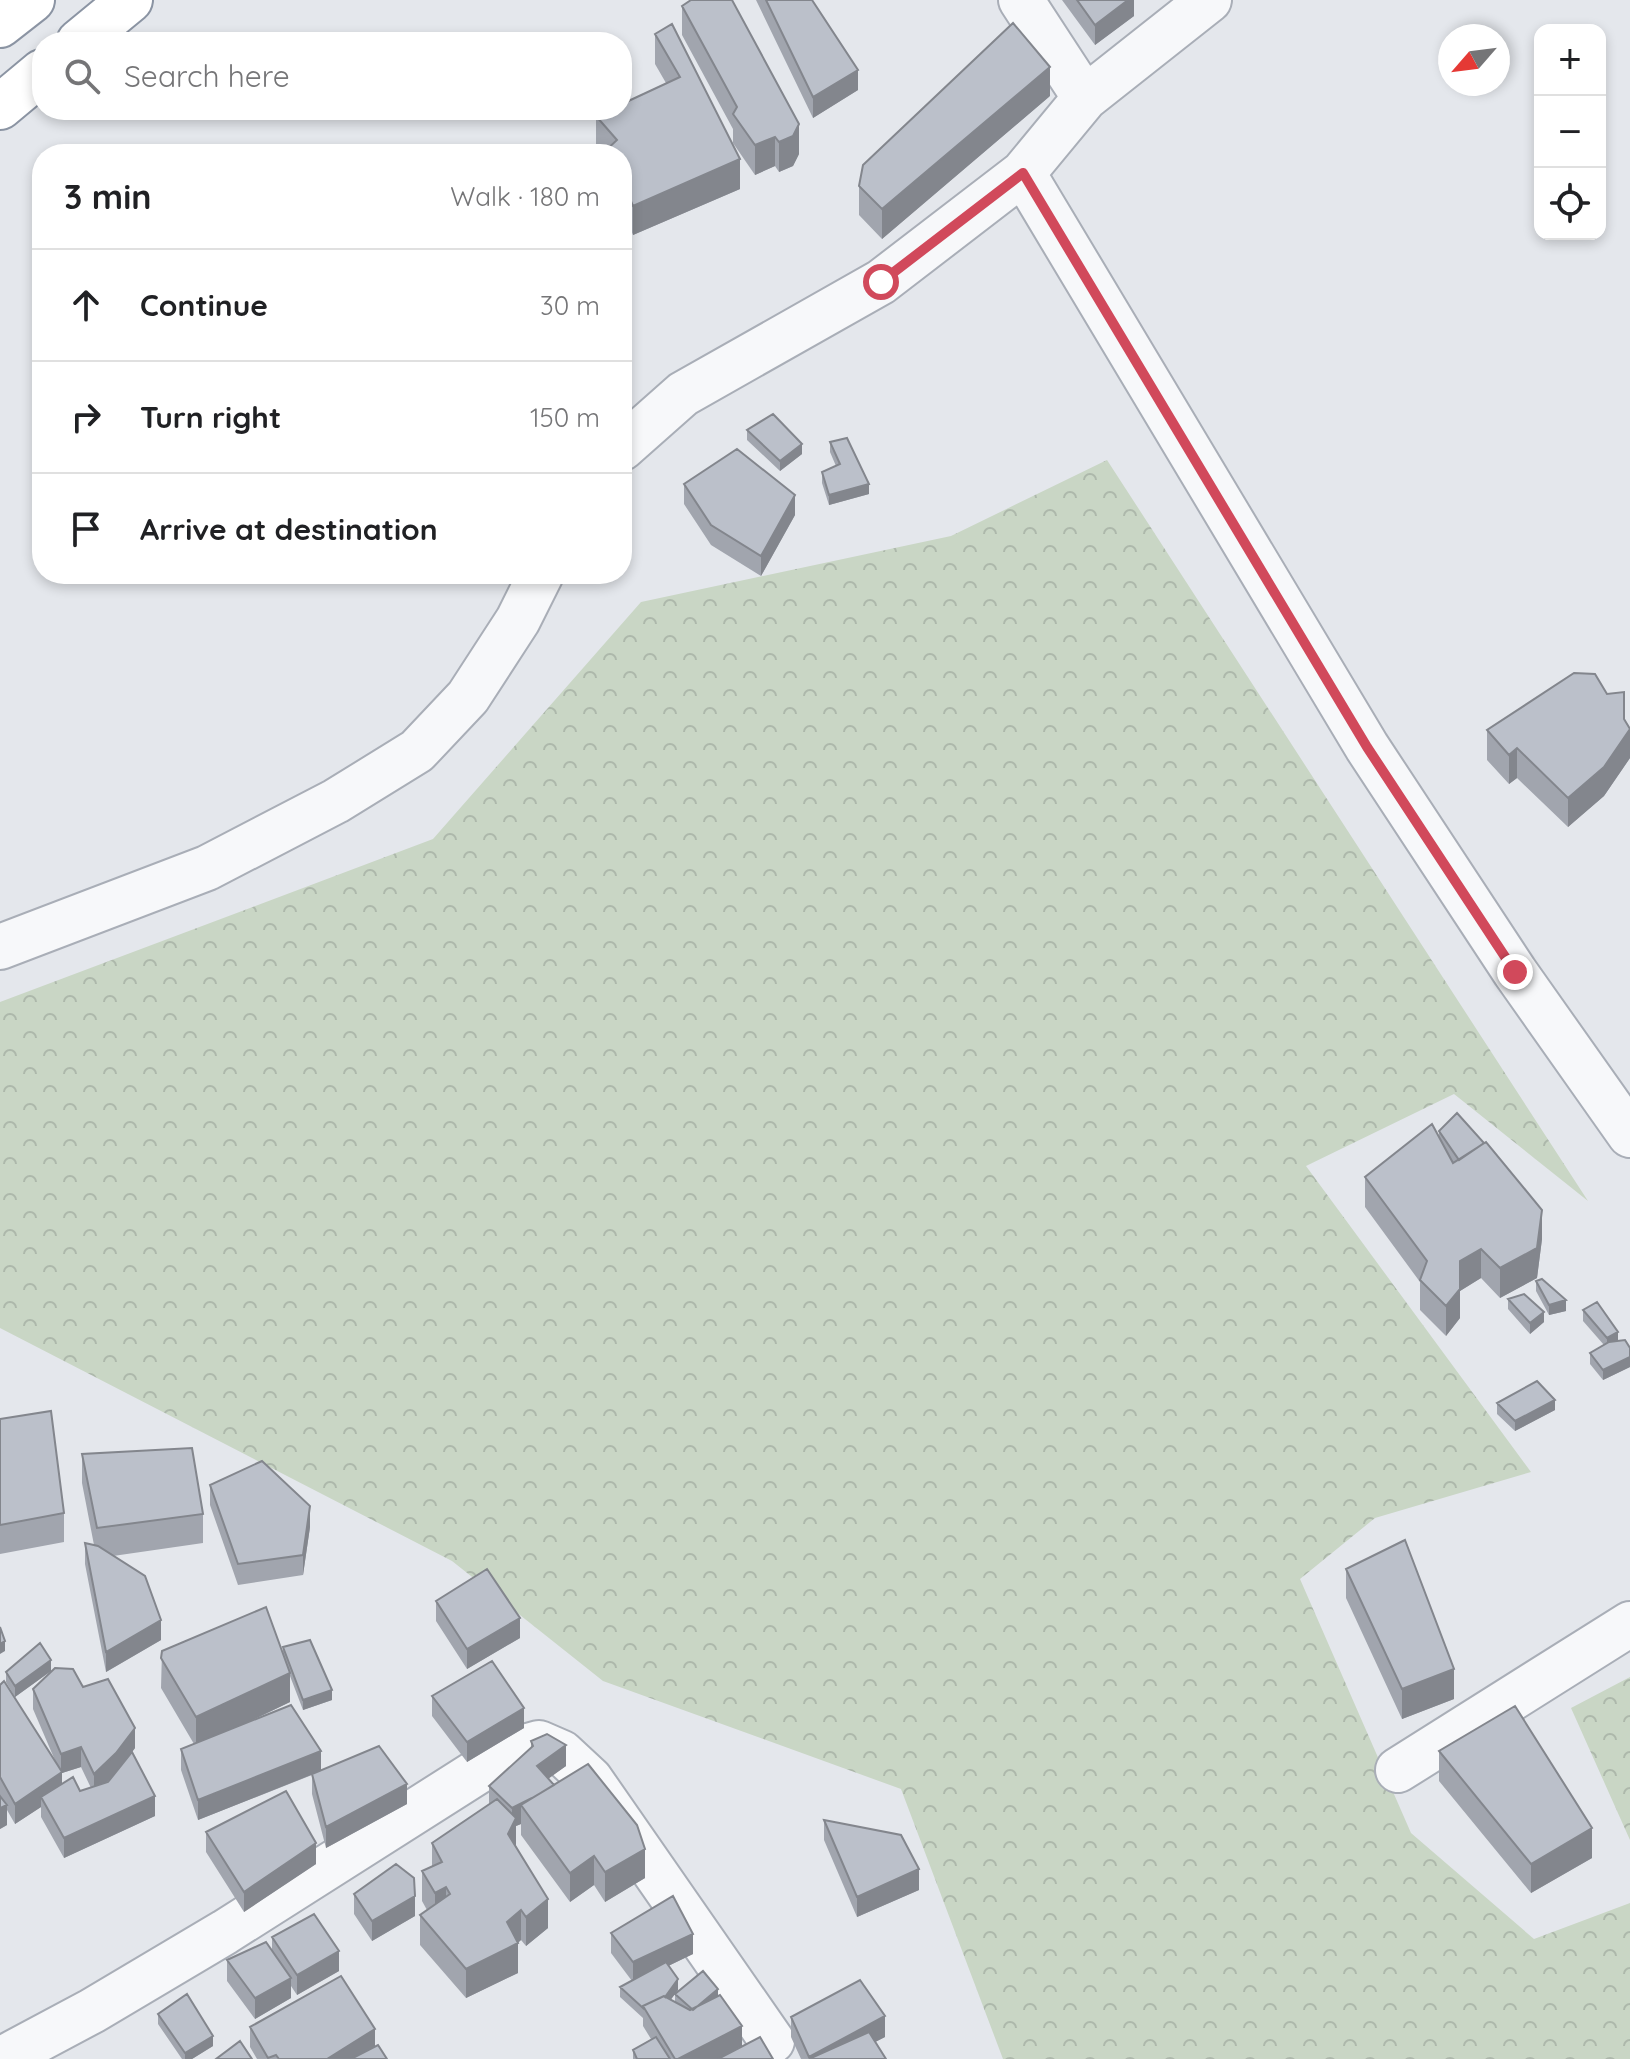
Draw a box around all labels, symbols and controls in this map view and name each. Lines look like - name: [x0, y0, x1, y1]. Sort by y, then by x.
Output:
- north arrow: [1438, 24, 1510, 96]
- map controls: [1534, 24, 1606, 240]
- button: +: [1534, 24, 1606, 96]
- search box: [32, 32, 632, 120]
- icon: search: [60, 54, 104, 98]
- text: Search here: [124, 57, 290, 95]
- button: −: [1534, 96, 1606, 168]
- button: locate: [1534, 168, 1606, 240]
- text: 3 min: [64, 175, 151, 218]
- text: Walk · 180 m: [450, 180, 600, 213]
- route start: [863, 264, 899, 300]
- icon: ahead: [64, 283, 108, 327]
- text: Continue: [140, 286, 268, 324]
- text: 30 m: [540, 289, 600, 322]
- icon: right: [64, 395, 108, 439]
- text: Turn right: [140, 398, 281, 436]
- text: 150 m: [530, 401, 600, 434]
- icon: arrive: [64, 507, 108, 551]
- text: Arrive at destination: [140, 510, 438, 548]
- route end: [1497, 954, 1533, 990]

